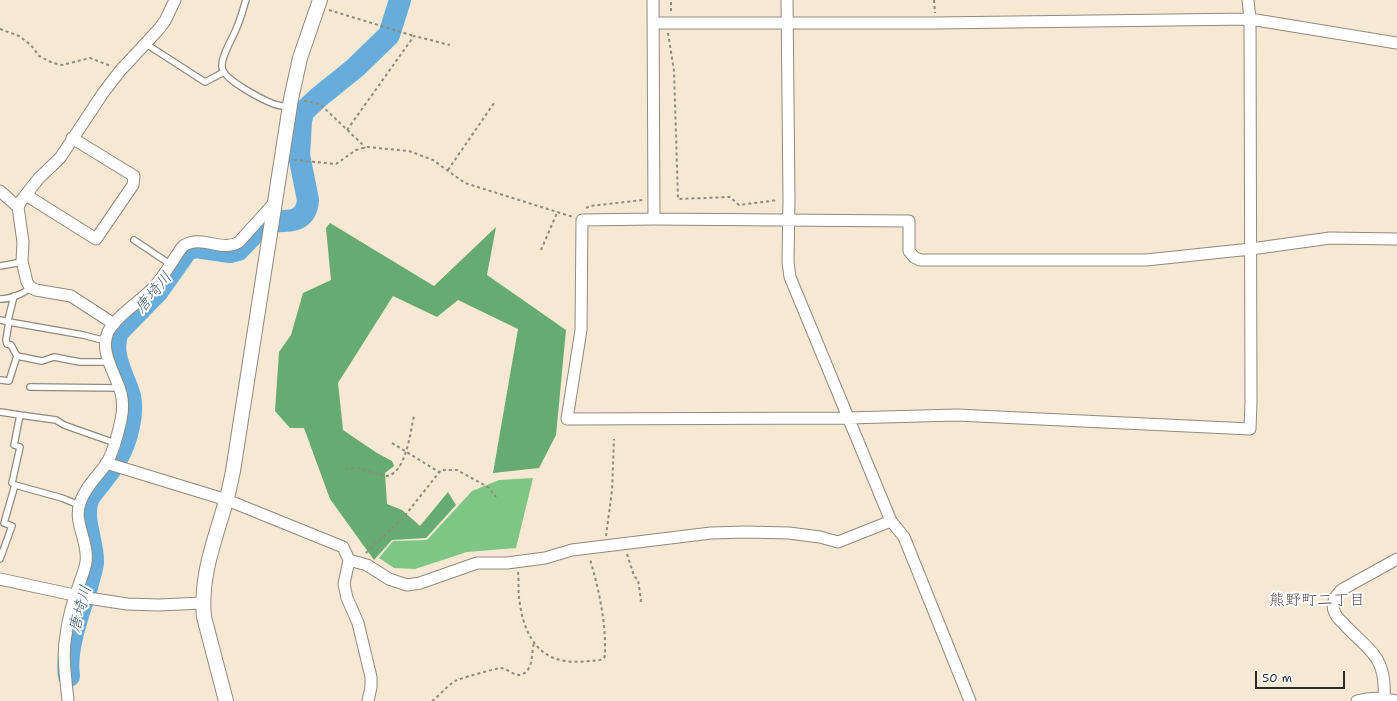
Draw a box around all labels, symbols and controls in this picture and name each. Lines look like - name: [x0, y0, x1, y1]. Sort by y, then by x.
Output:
- water label: 唐埼川: [131, 268, 177, 318]
- water label: 唐埼川: [66, 583, 96, 635]
- district label: 熊野町二丁目: [1269, 591, 1365, 611]
- scale bar: [1257, 663, 1347, 689]
- text: 50 m: [1262, 670, 1292, 686]

